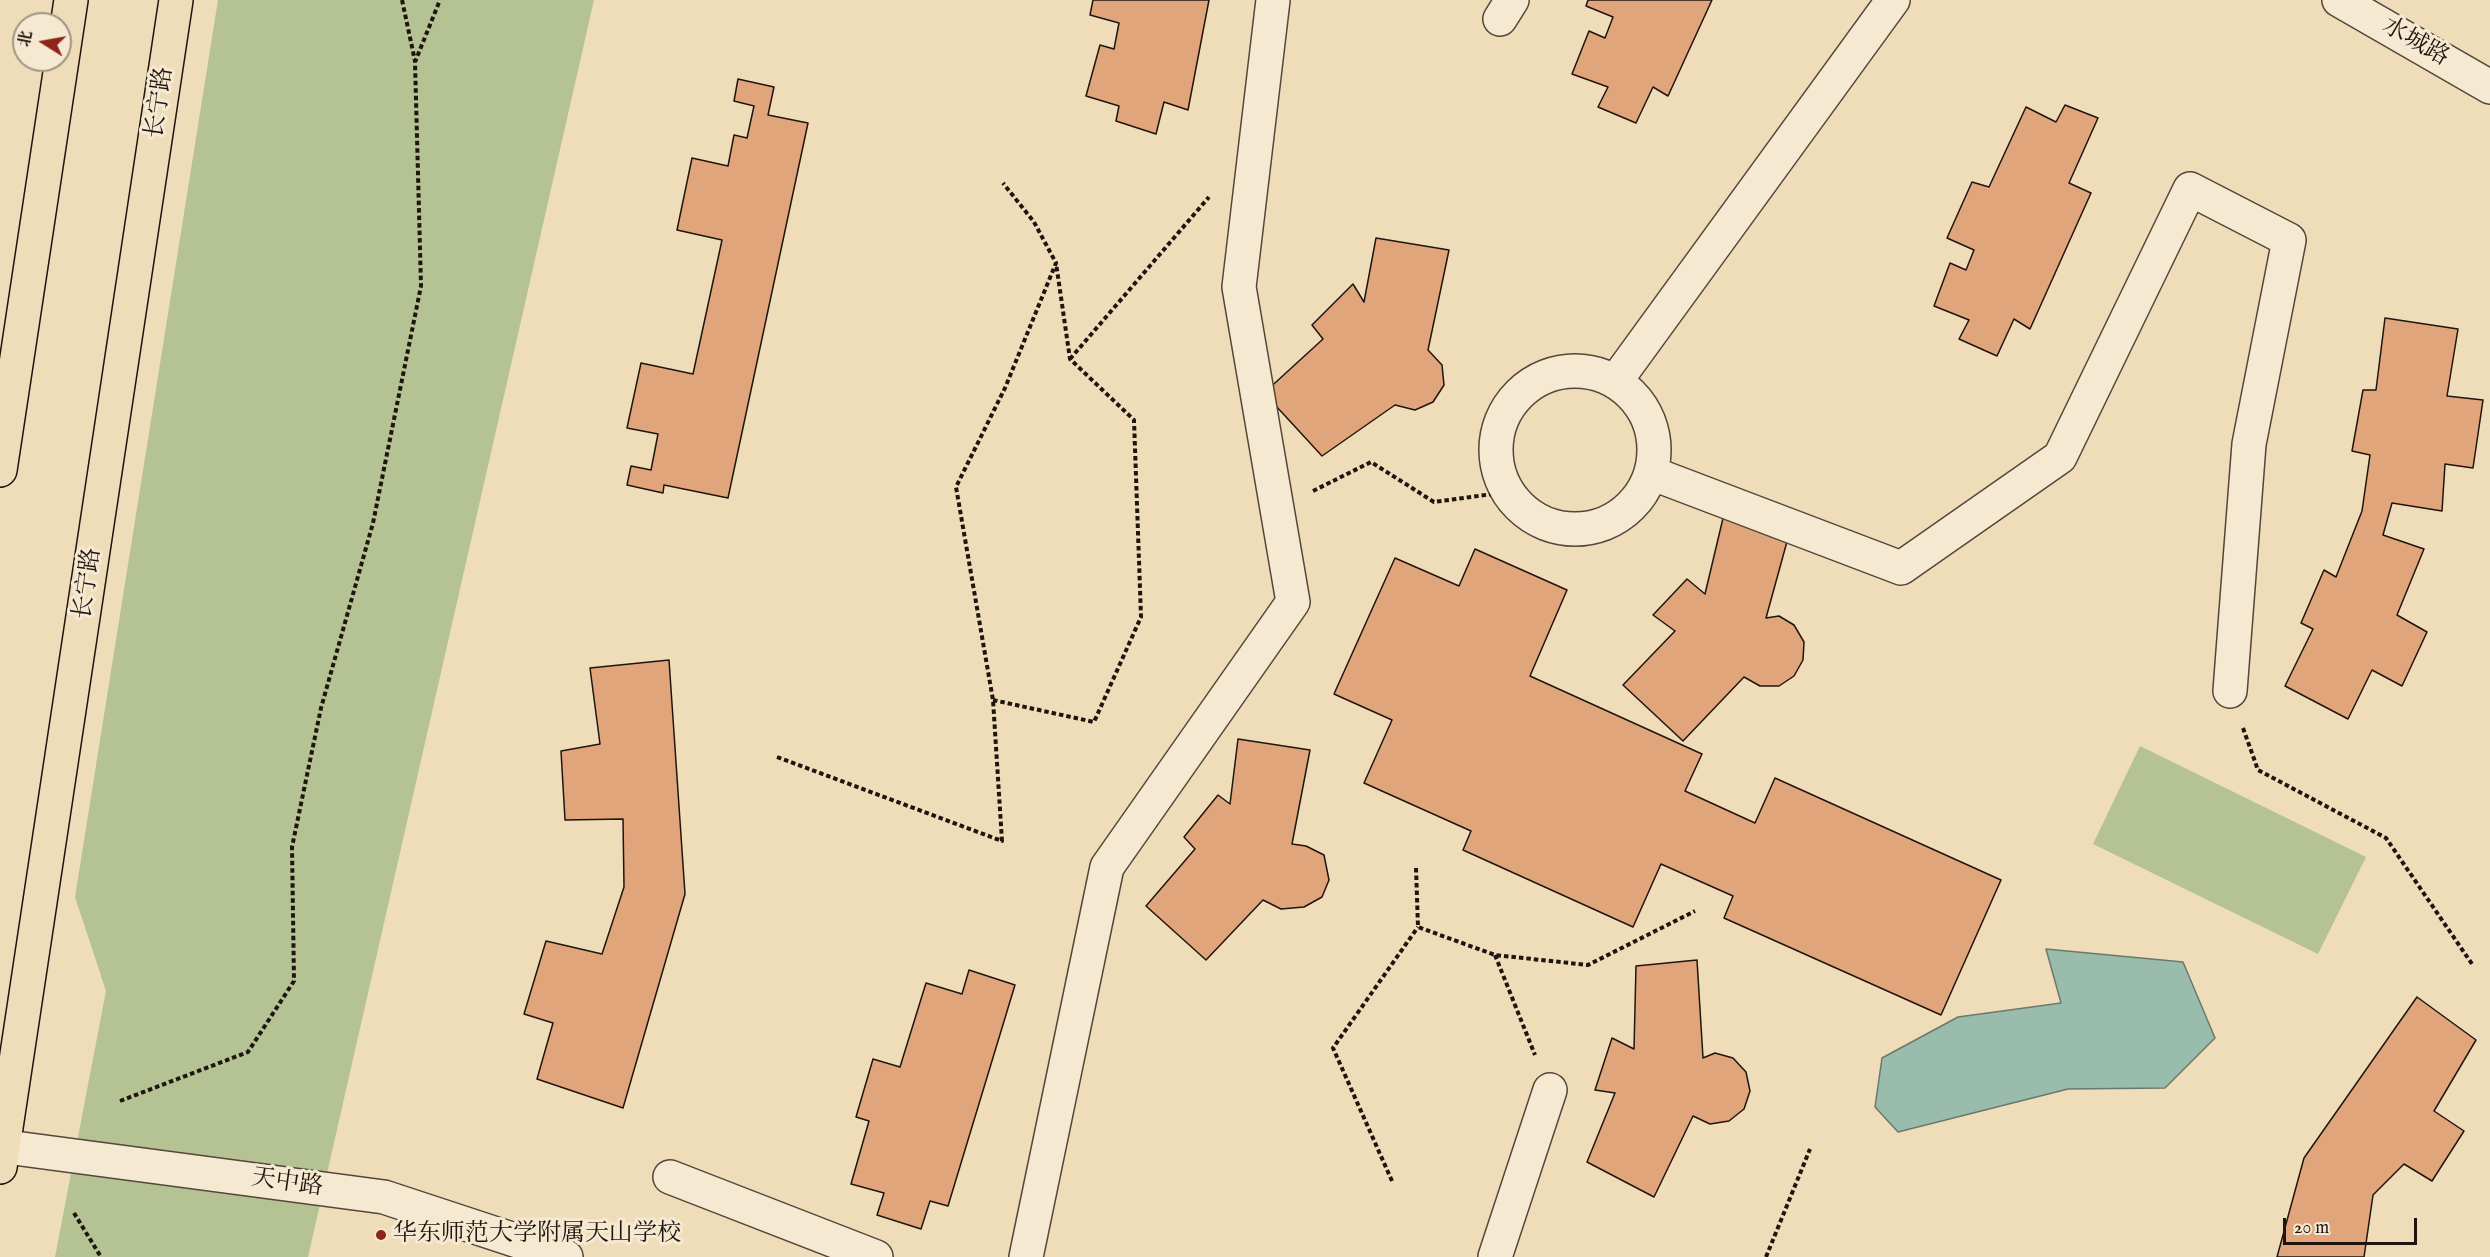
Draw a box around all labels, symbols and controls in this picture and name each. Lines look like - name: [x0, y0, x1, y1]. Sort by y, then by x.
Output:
- north arrow: [12, 12, 72, 72]
- street label: 水城路: [2377, 13, 2453, 73]
- text: 北: [15, 29, 38, 49]
- street label: 长宁路: [142, 65, 180, 141]
- street label: 长宁路: [70, 546, 108, 622]
- street label: 天中路: [249, 1165, 325, 1203]
- scale bar: [2286, 1206, 2420, 1244]
- text: 20 m: [2294, 1217, 2329, 1240]
- place label: 华东师范大学附属天山学校: [393, 1221, 681, 1249]
- marker: 华东师范大学附属天山学校: [374, 1228, 388, 1242]

